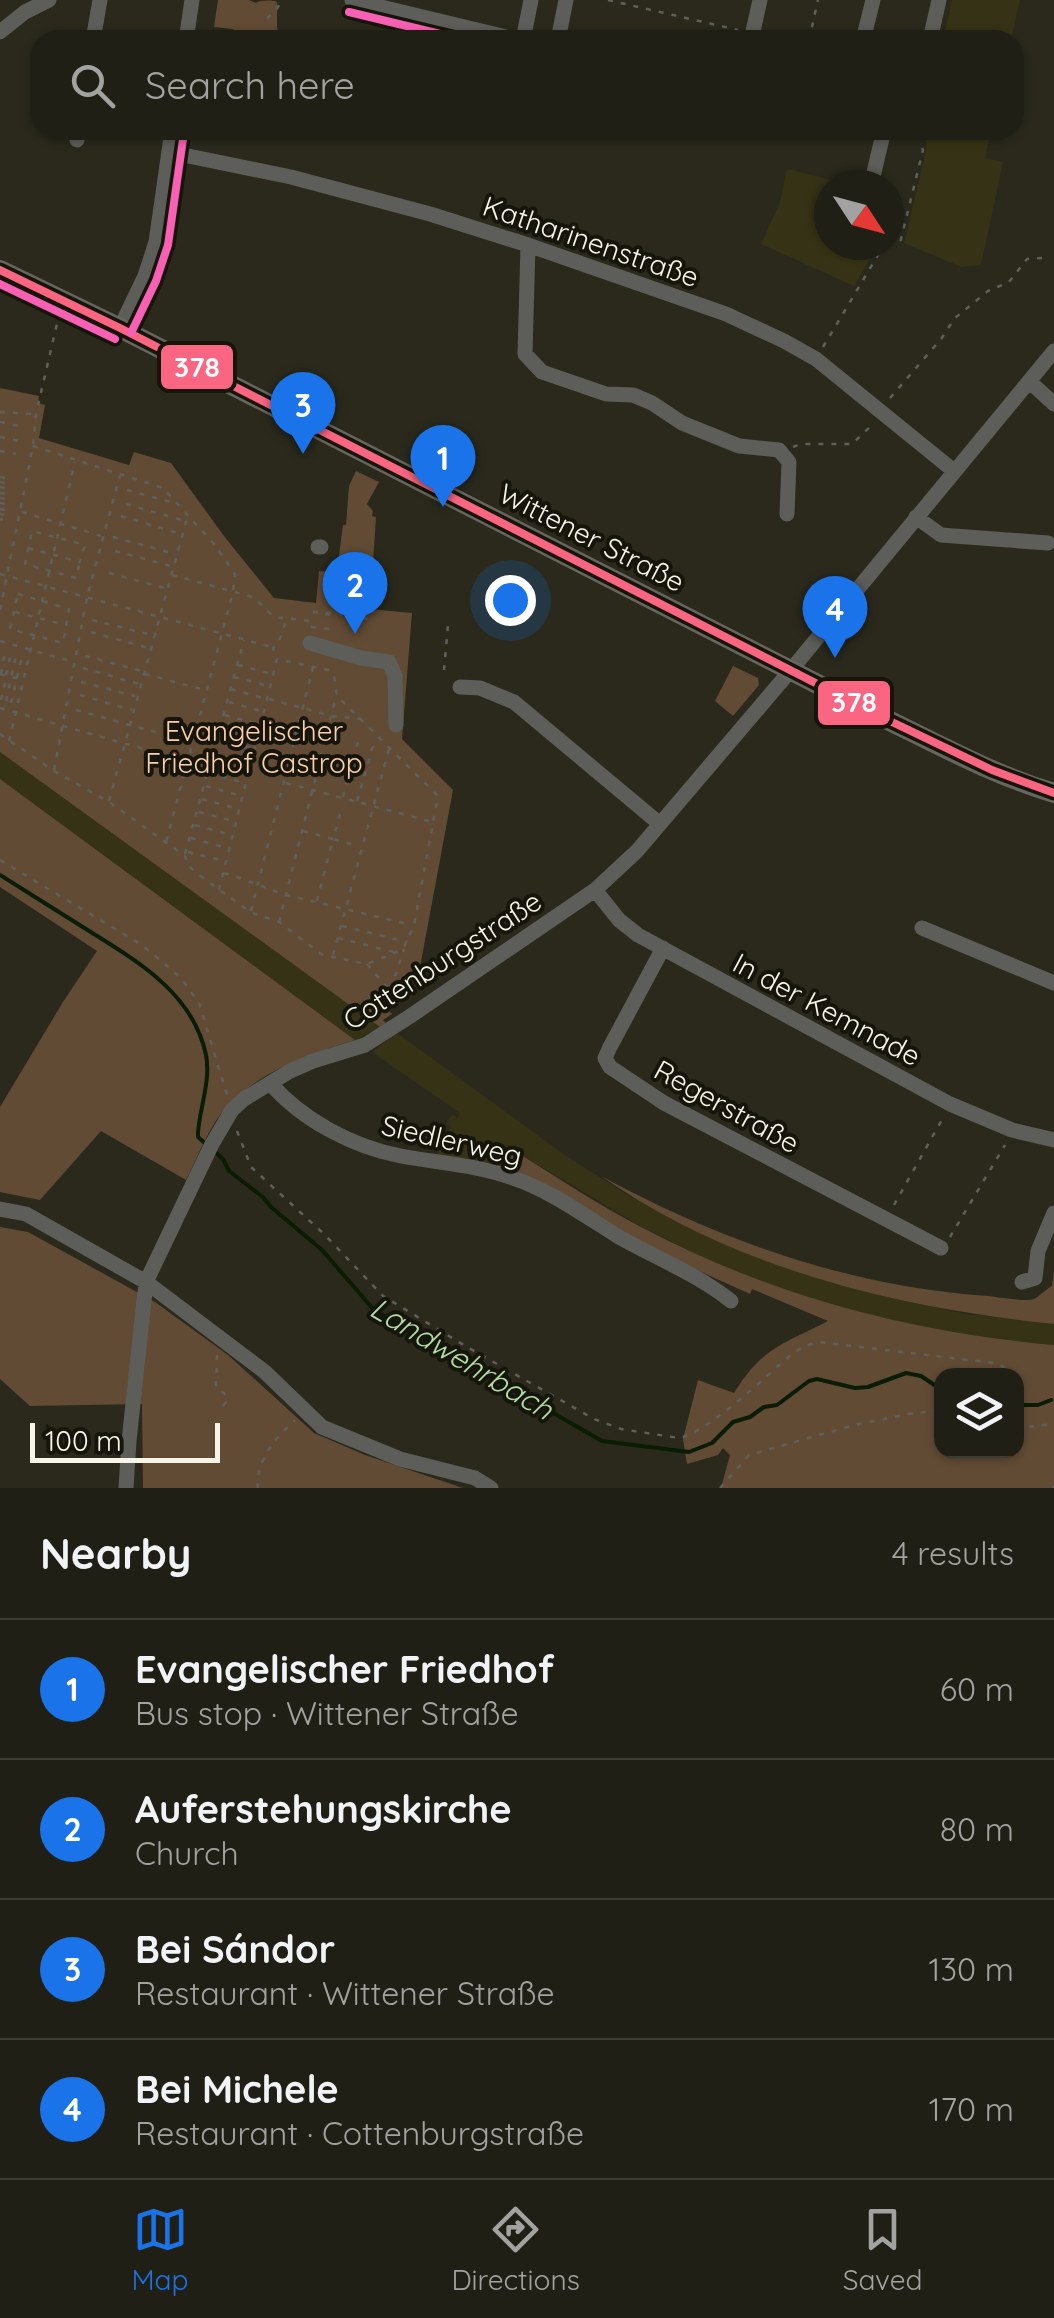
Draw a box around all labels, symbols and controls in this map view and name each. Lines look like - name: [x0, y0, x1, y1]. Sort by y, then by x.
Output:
- search box: [30, 30, 1024, 140]
- icon: search: [65, 58, 120, 113]
- text: Search here: [145, 61, 355, 109]
- north arrow: [814, 170, 904, 260]
- street label: Katharinenstraße: [478, 188, 704, 294]
- line badge: 378: [159, 343, 235, 391]
- text: 378: [174, 349, 220, 384]
- pin: 3: [270, 372, 336, 454]
- pin: 1: [410, 424, 476, 507]
- street label: Wittener Straße: [493, 475, 691, 599]
- pin: 2: [322, 552, 388, 634]
- your location: [485, 575, 536, 626]
- pin: 4: [802, 576, 868, 658]
- line badge: 378: [816, 679, 892, 727]
- text: 378: [831, 684, 877, 719]
- park label: Evangelischer Friedhof Castrop: [145, 713, 363, 780]
- street label: Cottenburgstraße: [336, 883, 548, 1037]
- street label: In der Kemnade: [727, 945, 927, 1073]
- street label: Regerstraße: [648, 1052, 806, 1160]
- street label: Siedlerweg: [378, 1107, 526, 1173]
- water label: Landwehrbach: [364, 1288, 561, 1428]
- map controls: [934, 1368, 1024, 1458]
- button: layers: [934, 1368, 1024, 1458]
- scale bar: [30, 1418, 220, 1462]
- text: 100 m: [45, 1423, 122, 1458]
- text: Nearby: [40, 1527, 191, 1580]
- text: 4 results: [892, 1533, 1014, 1573]
- text: Evangelischer Friedhof: [135, 1645, 554, 1693]
- text: 1: [66, 1669, 79, 1709]
- text: 60 m: [940, 1669, 1014, 1709]
- text: Bus stop · Wittener Straße: [135, 1693, 519, 1733]
- text: Auferstehungskirche: [135, 1785, 512, 1833]
- text: 2: [63, 1809, 82, 1849]
- text: 80 m: [940, 1809, 1014, 1849]
- text: Church: [135, 1833, 239, 1873]
- text: Bei Sándor: [135, 1925, 335, 1973]
- text: 3: [64, 1949, 81, 1989]
- text: 130 m: [928, 1949, 1014, 1989]
- text: Restaurant · Wittener Straße: [135, 1973, 555, 2013]
- text: Bei Michele: [135, 2065, 339, 2113]
- text: 4: [63, 2089, 82, 2129]
- text: 170 m: [929, 2089, 1014, 2129]
- text: Restaurant · Cottenburgstraße: [135, 2113, 584, 2153]
- tab: Map: [131, 2202, 189, 2297]
- tab: Directions: [451, 2202, 580, 2297]
- tab: Saved: [843, 2202, 923, 2297]

